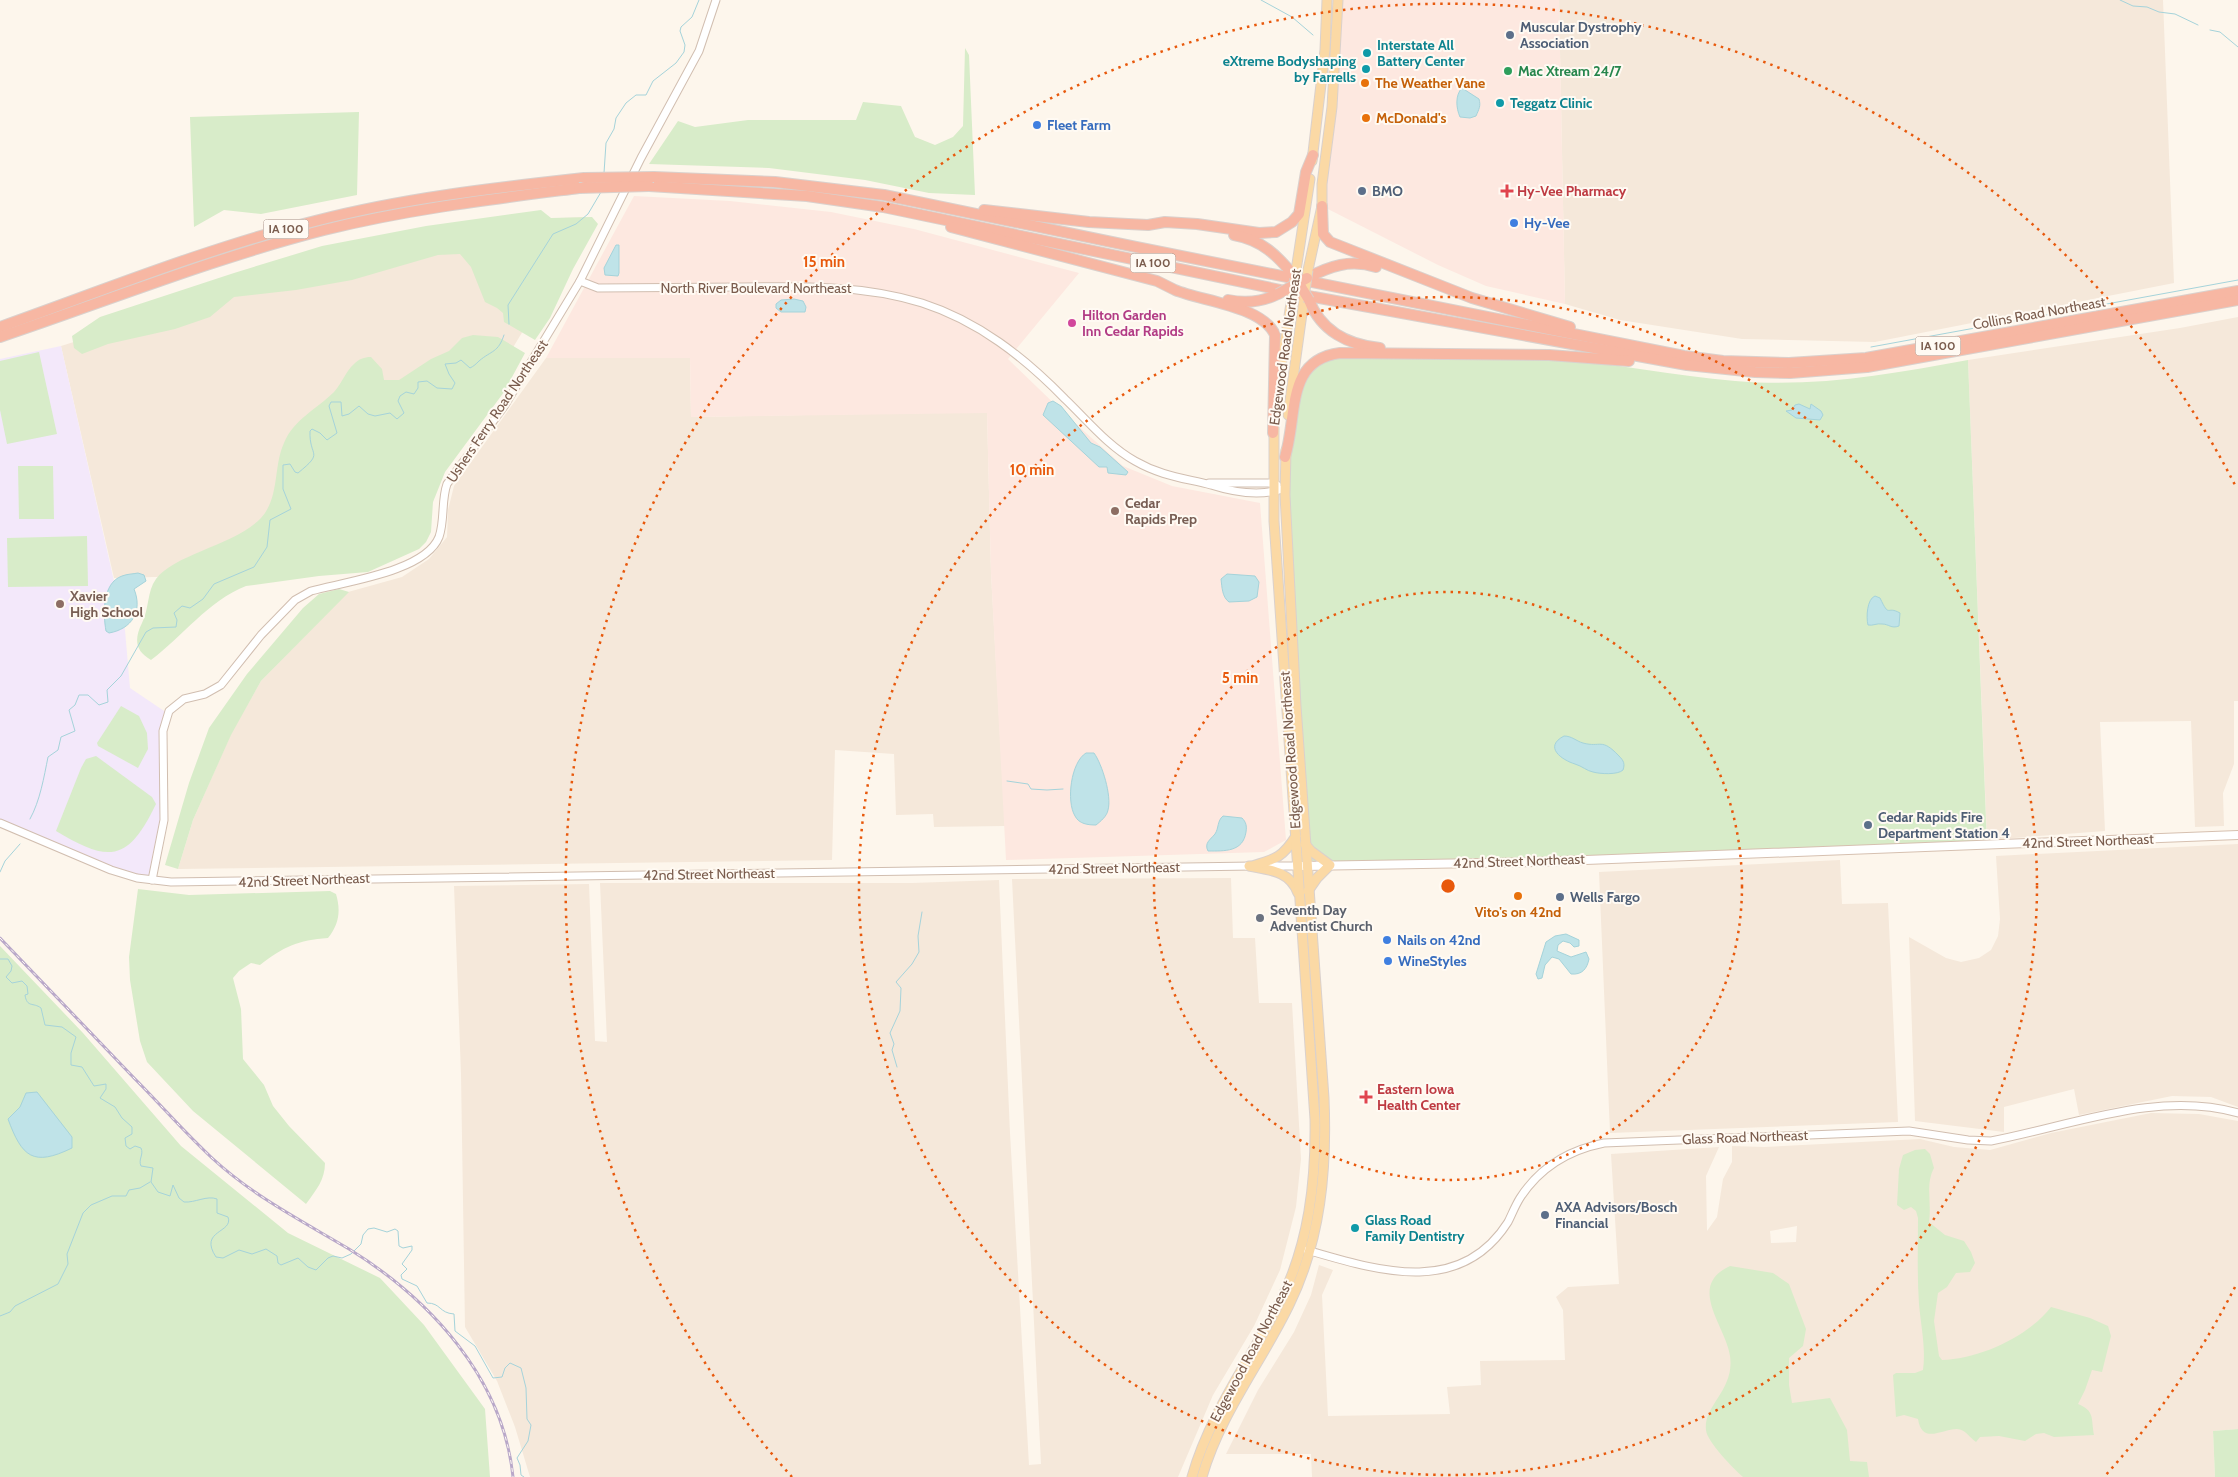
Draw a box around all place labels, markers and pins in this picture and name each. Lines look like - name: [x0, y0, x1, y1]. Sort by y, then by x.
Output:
- place label: Muscular Dystrophy Association: [1520, 18, 1642, 52]
- marker: Muscular Dystrophy Association: [1504, 29, 1516, 41]
- place label: Interstate All Battery Center: [1377, 36, 1465, 70]
- marker: Interstate All Battery Center: [1361, 47, 1373, 59]
- place label: eXtreme Bodyshaping by Farrells: [1223, 52, 1356, 86]
- place label: Mac Xtream 24/7: [1518, 62, 1622, 80]
- marker: eXtreme Bodyshaping by Farrells: [1360, 63, 1372, 75]
- marker: Mac Xtream 24/7: [1502, 65, 1514, 77]
- place label: The Weather Vane: [1375, 74, 1485, 92]
- marker: The Weather Vane: [1359, 77, 1371, 89]
- place label: Teggatz Clinic: [1510, 94, 1593, 112]
- marker: Teggatz Clinic: [1494, 97, 1506, 109]
- place label: McDonald's: [1376, 109, 1446, 127]
- marker: McDonald's: [1360, 112, 1372, 124]
- place label: Fleet Farm: [1047, 116, 1111, 134]
- marker: Fleet Farm: [1031, 119, 1043, 131]
- place label: BMO: [1372, 182, 1403, 200]
- place label: Hy-Vee Pharmacy: [1517, 182, 1627, 200]
- marker: BMO: [1356, 185, 1368, 197]
- marker: Hy-Vee Pharmacy: [1501, 185, 1513, 197]
- place label: Hy-Vee: [1524, 214, 1570, 232]
- marker: Hy-Vee: [1508, 217, 1520, 229]
- place label: Hilton Garden Inn Cedar Rapids: [1082, 306, 1184, 340]
- marker: Hilton Garden Inn Cedar Rapids: [1066, 317, 1078, 329]
- place label: Cedar Rapids Prep: [1125, 494, 1197, 528]
- marker: Cedar Rapids Prep: [1109, 505, 1121, 517]
- place label: Xavier High School: [69, 587, 143, 621]
- marker: Xavier High School: [54, 598, 66, 610]
- place label: Cedar Rapids Fire Department Station 4: [1878, 808, 2010, 842]
- marker: Cedar Rapids Fire Department Station 4: [1862, 819, 1874, 831]
- centre of rings: [1439, 877, 1457, 895]
- place label: Wells Fargo: [1570, 888, 1640, 906]
- marker: Vito's on 42nd: [1512, 890, 1524, 902]
- marker: Wells Fargo: [1554, 891, 1566, 903]
- place label: Seventh Day Adventist Church: [1270, 901, 1373, 935]
- place label: Vito's on 42nd: [1475, 903, 1561, 921]
- marker: Seventh Day Adventist Church: [1254, 912, 1266, 924]
- place label: Nails on 42nd: [1397, 931, 1481, 949]
- marker: Nails on 42nd: [1381, 934, 1393, 946]
- place label: WineStyles: [1398, 952, 1467, 970]
- marker: WineStyles: [1382, 955, 1394, 967]
- place label: Eastern Iowa Health Center: [1377, 1080, 1461, 1114]
- marker: Eastern Iowa Health Center: [1359, 1090, 1373, 1104]
- place label: AXA Advisors/Bosch Financial: [1555, 1198, 1678, 1232]
- marker: AXA Advisors/Bosch Financial: [1539, 1209, 1551, 1221]
- place label: Glass Road Family Dentistry: [1365, 1211, 1465, 1245]
- marker: Glass Road Family Dentistry: [1349, 1222, 1361, 1234]

